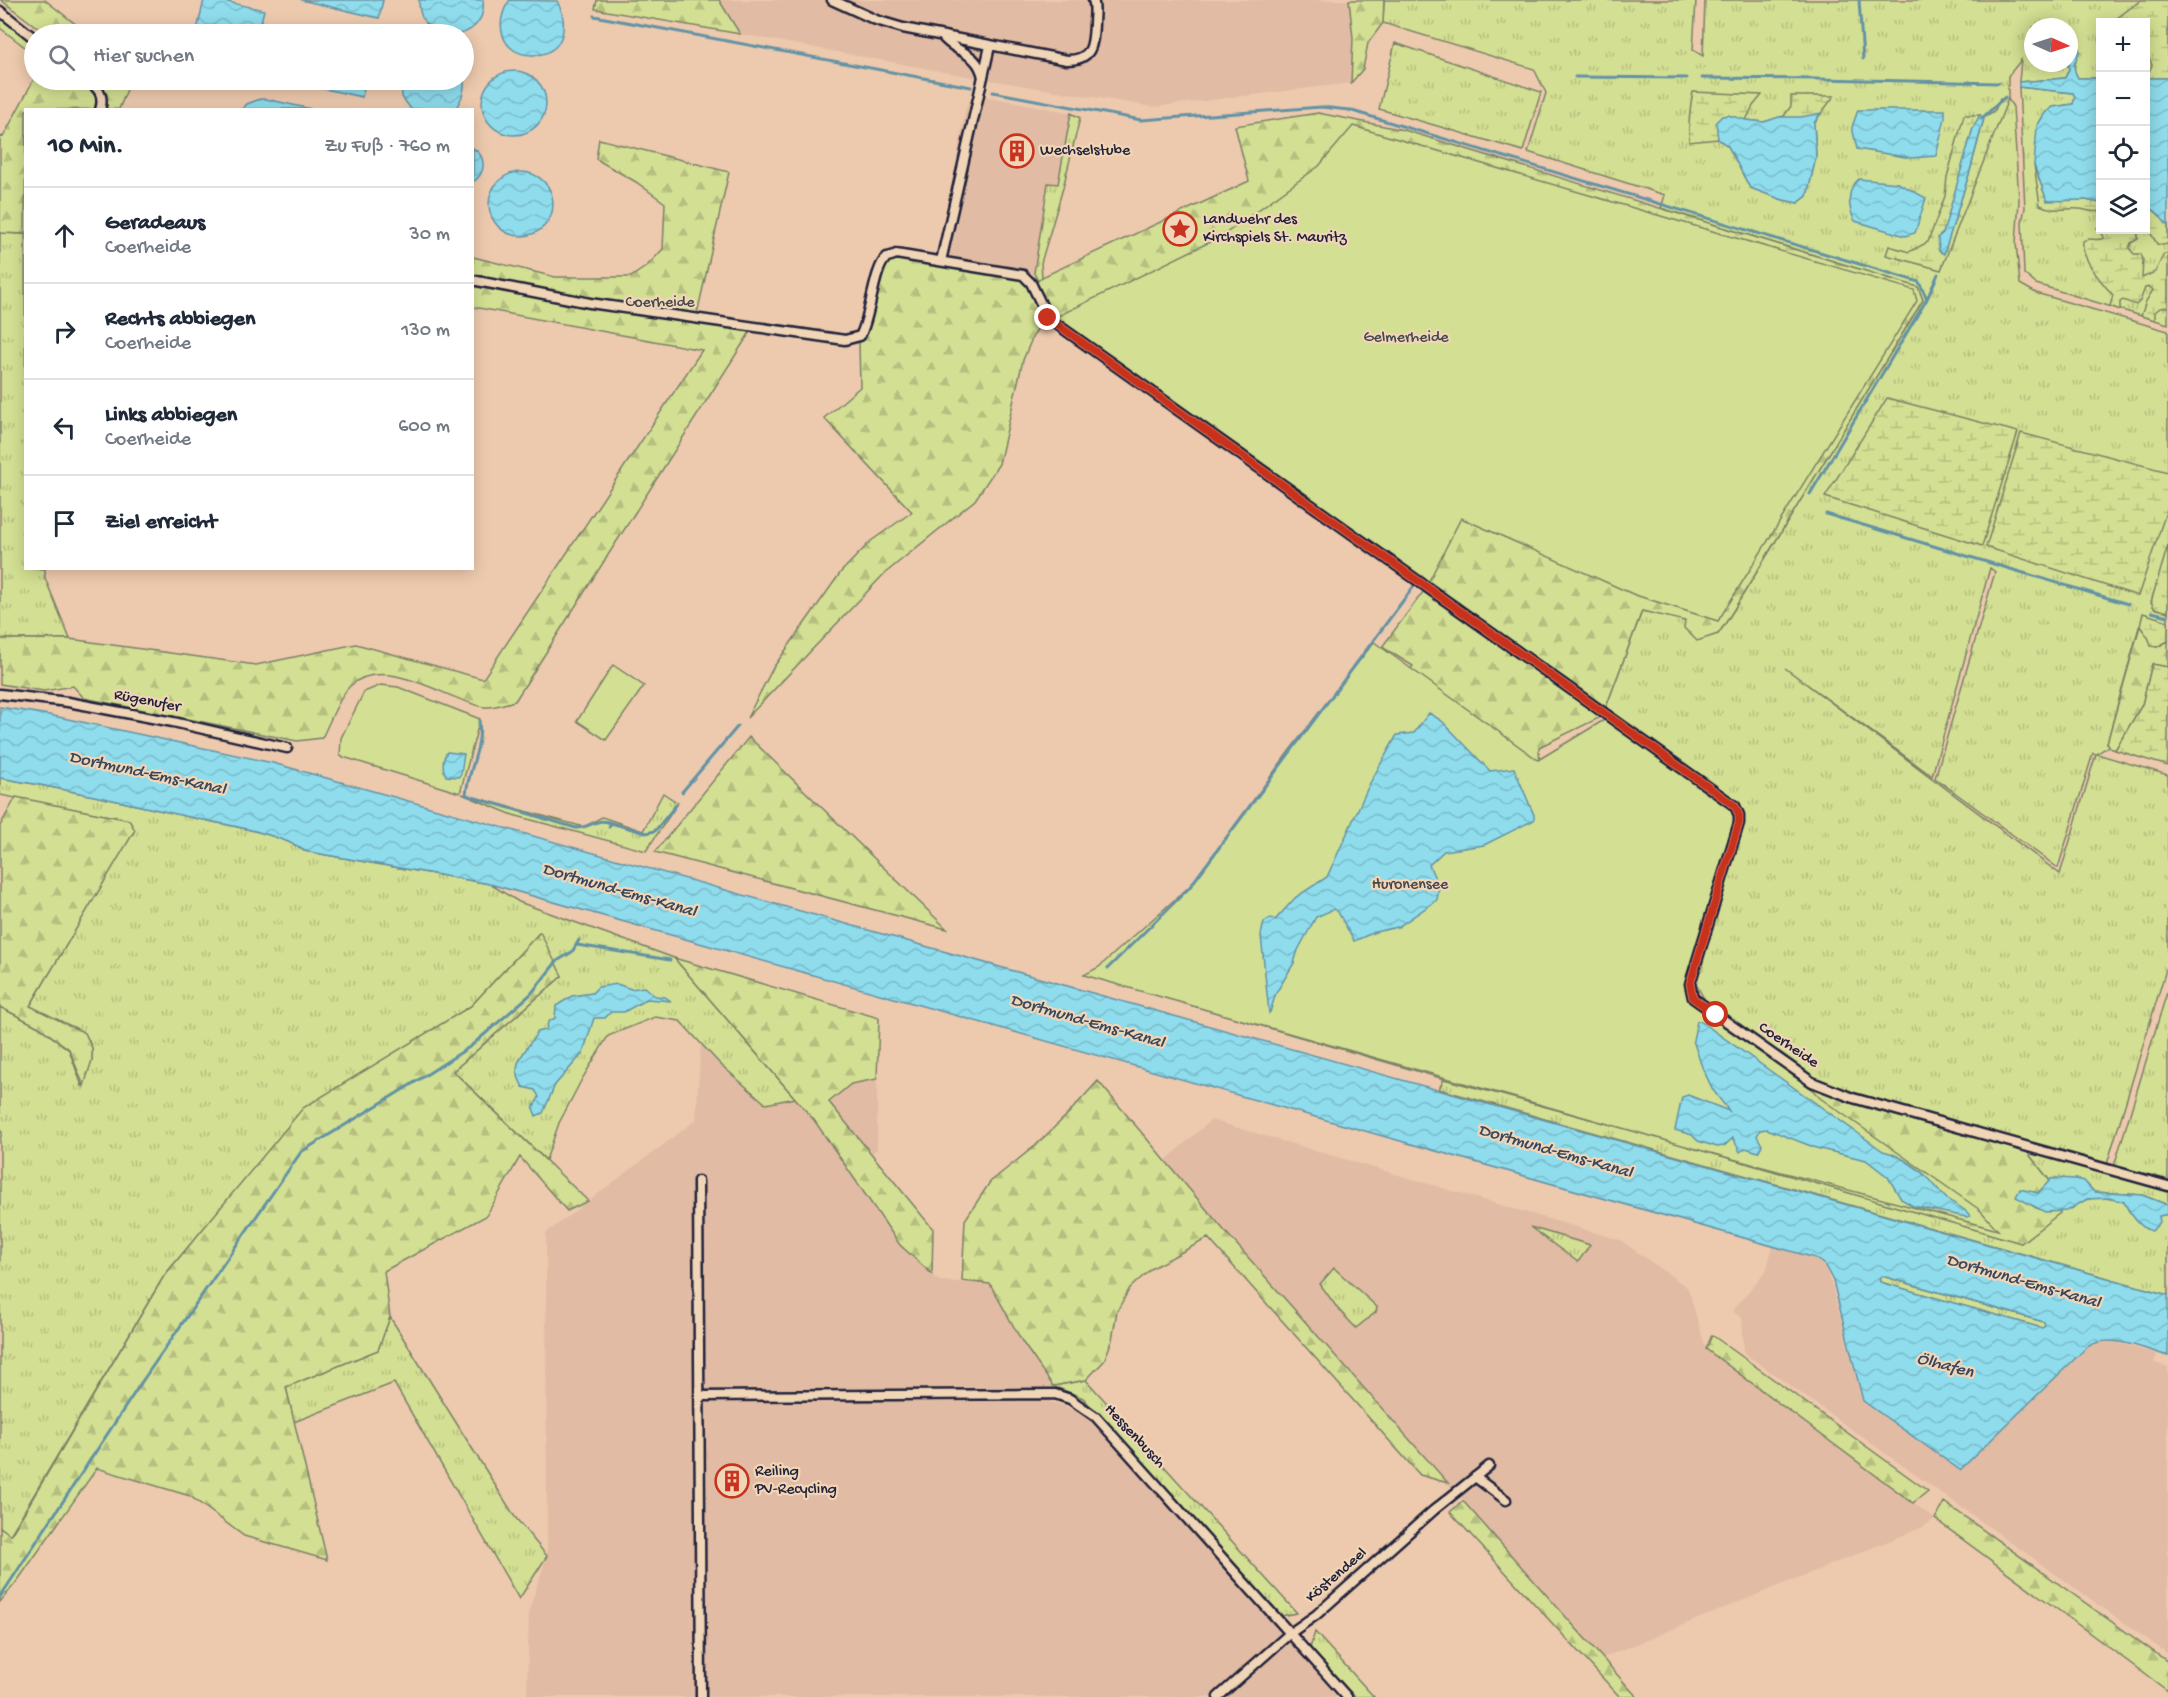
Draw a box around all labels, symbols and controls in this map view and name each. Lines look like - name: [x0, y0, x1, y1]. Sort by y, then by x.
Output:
- north arrow: [2024, 18, 2078, 72]
- map controls: [2096, 18, 2150, 234]
- button: +: [2096, 18, 2150, 72]
- search box: [24, 24, 474, 90]
- icon: search: [45, 41, 78, 74]
- text: Hier suchen: [93, 44, 194, 70]
- button: −: [2096, 72, 2150, 126]
- button: locate: [2096, 126, 2150, 180]
- text: 10 Min.: [48, 132, 124, 163]
- building icon: Wechselstube: [999, 133, 1035, 169]
- text: Zu Fuß · 760 m: [325, 136, 450, 159]
- place label: Wechselstube: [1040, 142, 1131, 161]
- button: layers: [2096, 180, 2150, 234]
- text: Geradeaus: [105, 211, 205, 237]
- place icon: Landwehr des Kirchspiels St. Mauritz: [1162, 211, 1198, 247]
- place label: Landwehr des Kirchspiels St. Mauritz: [1203, 211, 1348, 248]
- icon: ahead: [48, 219, 81, 252]
- text: 30 m: [409, 224, 450, 247]
- text: Coerheide: [105, 237, 191, 260]
- park label: Coerheide: [626, 294, 695, 313]
- route end: [1034, 304, 1060, 330]
- text: Rechts abbiegen: [105, 307, 255, 333]
- icon: right: [48, 315, 81, 348]
- text: 130 m: [401, 320, 450, 343]
- park label: Gelmerheide: [1363, 329, 1449, 348]
- text: Coerheide: [105, 333, 191, 356]
- text: Links abbiegen: [105, 403, 237, 429]
- icon: left: [48, 411, 81, 444]
- text: 600 m: [398, 416, 450, 439]
- text: Coerheide: [105, 429, 191, 452]
- icon: arrive: [48, 507, 81, 540]
- text: Ziel erreicht: [105, 510, 217, 536]
- street label: Rügenufer: [112, 686, 183, 718]
- water label: Dortmund-Ems-Kanal: [67, 747, 228, 801]
- water label: Dortmund-Ems-Kanal: [539, 859, 700, 923]
- park label: Huronensee: [1372, 876, 1449, 895]
- water label: Dortmund-Ems-Kanal: [1007, 990, 1168, 1054]
- route start: [1702, 1001, 1728, 1027]
- street label: Coerheide: [1754, 1019, 1822, 1074]
- water label: Dortmund-Ems-Kanal: [1475, 1120, 1636, 1184]
- water label: Dortmund-Ems-Kanal: [1943, 1250, 2104, 1314]
- water label: Ölhafen: [1914, 1348, 1976, 1384]
- street label: Hessenbusch: [1099, 1401, 1169, 1473]
- building icon: Reiling PV-Recycling: [714, 1463, 750, 1499]
- place label: Reiling PV-Recycling: [754, 1463, 837, 1500]
- street label: Köstendeel: [1303, 1544, 1371, 1608]

